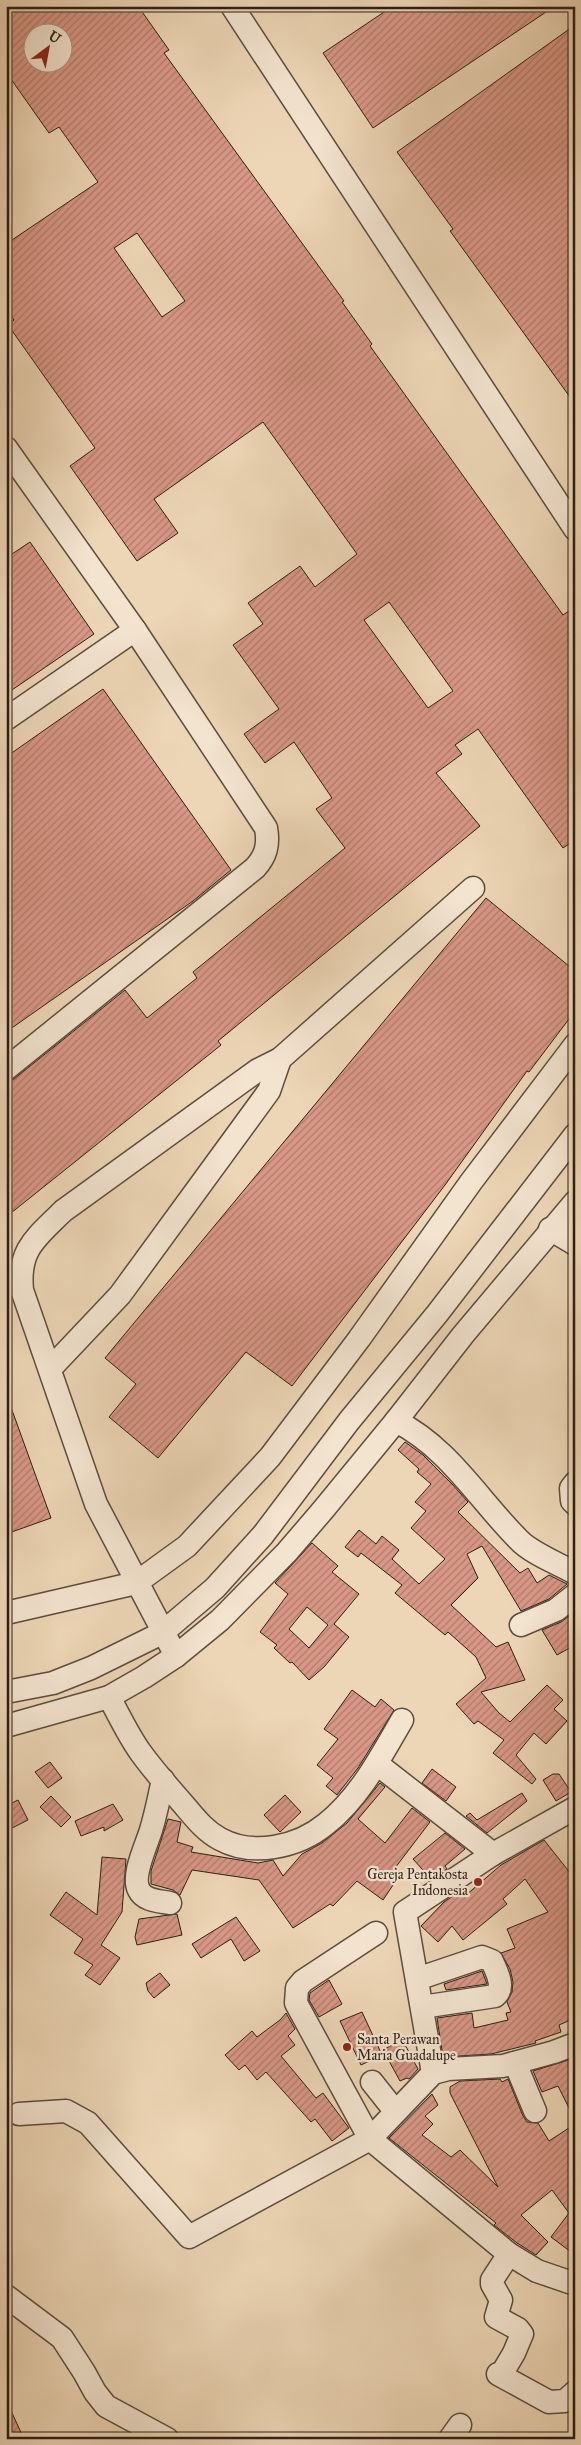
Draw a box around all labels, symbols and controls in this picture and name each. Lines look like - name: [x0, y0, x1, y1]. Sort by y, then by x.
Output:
- north arrow: [22, 22, 72, 72]
- text: U: [45, 27, 65, 48]
- place label: Gereja Pentakosta Indonesia: [367, 1866, 468, 1899]
- marker: Gereja Pentakosta Indonesia: [472, 1876, 484, 1888]
- place label: Santa Perawan Maria Guadalupe: [357, 2031, 456, 2064]
- marker: Santa Perawan Maria Guadalupe: [341, 2041, 353, 2053]

